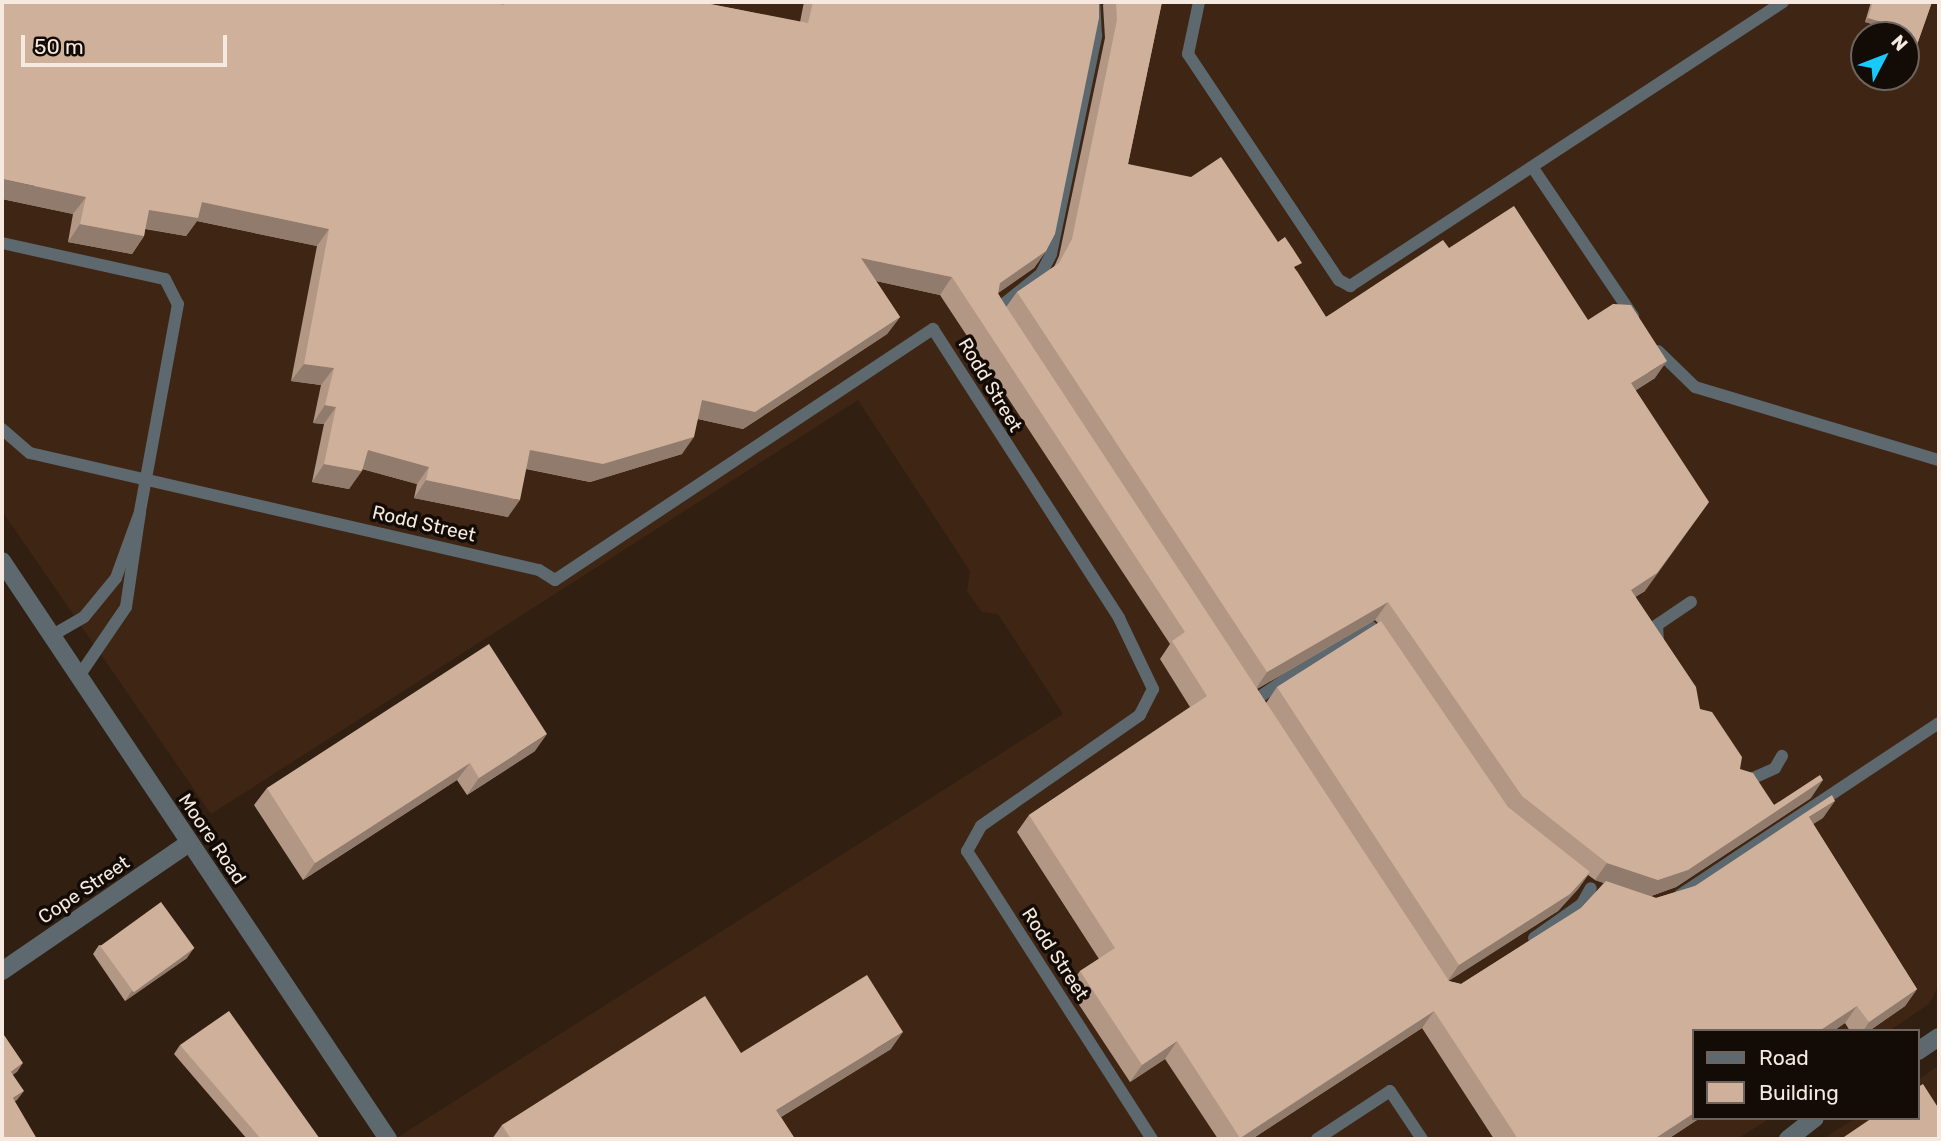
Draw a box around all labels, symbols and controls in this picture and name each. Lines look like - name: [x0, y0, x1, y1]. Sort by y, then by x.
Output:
- scale bar: [24, 21, 231, 65]
- north arrow: [1850, 21, 1920, 91]
- text: N: [1886, 30, 1913, 56]
- text: 50 m: [34, 34, 84, 59]
- street label: Rodd Street: [953, 334, 1027, 436]
- street label: Rodd Street: [370, 501, 478, 547]
- street label: Moore Road: [173, 789, 251, 889]
- street label: Cope Street: [34, 851, 134, 929]
- street label: Rodd Street: [1017, 904, 1093, 1004]
- legend: [1692, 1029, 1920, 1120]
- text: Road: [1759, 1045, 1809, 1070]
- text: Building: [1759, 1080, 1839, 1105]

